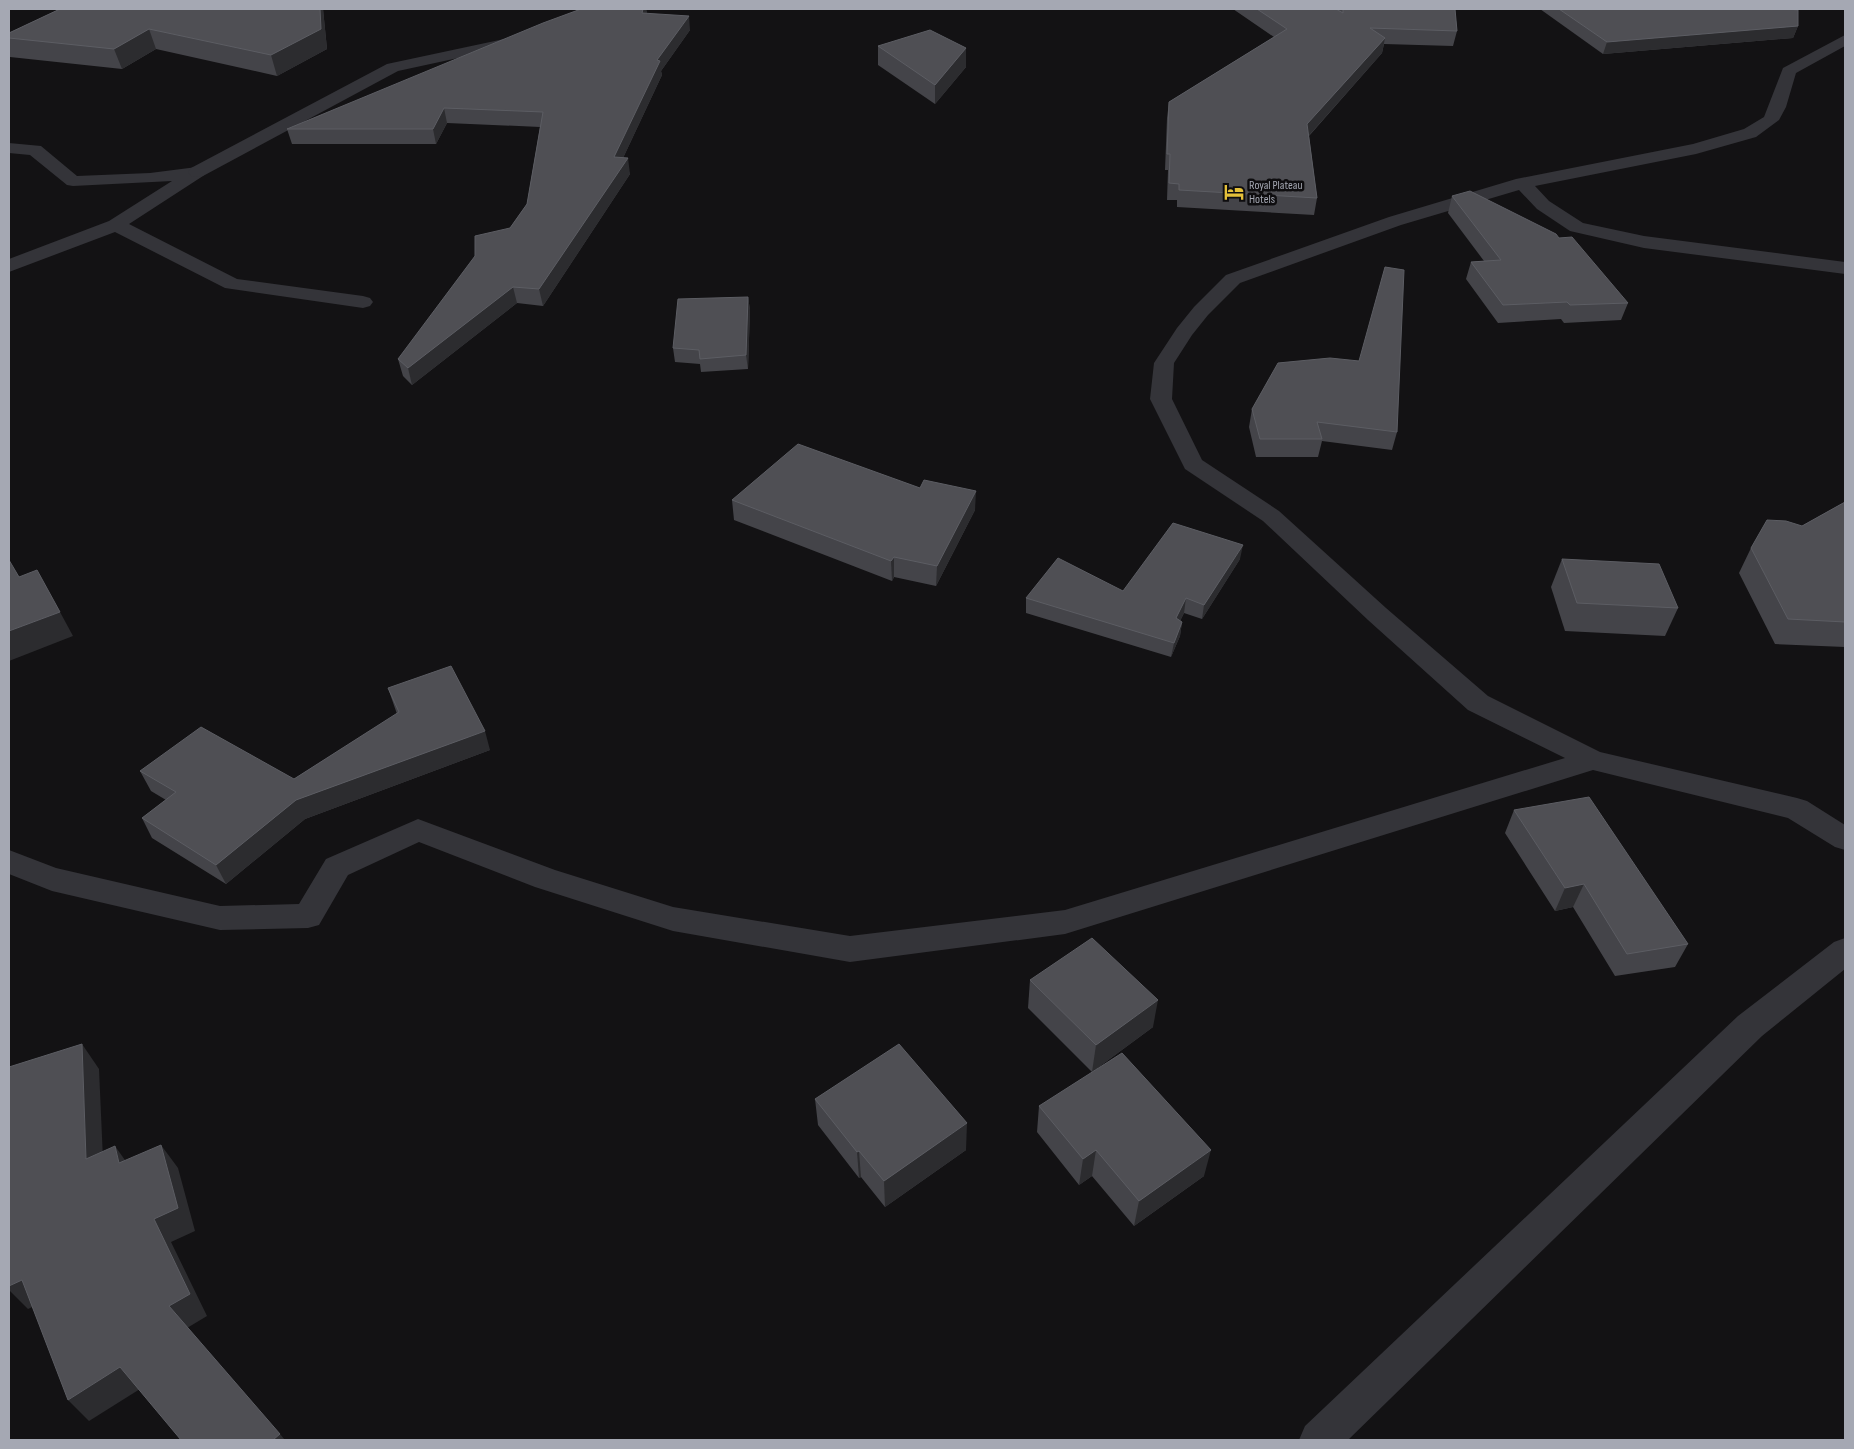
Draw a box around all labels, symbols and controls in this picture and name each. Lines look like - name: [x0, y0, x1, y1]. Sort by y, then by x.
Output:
- place label: Royal Plateau Hotels: [1249, 178, 1302, 207]
- hotel icon: Royal Plateau Hotels: [1223, 181, 1245, 203]

